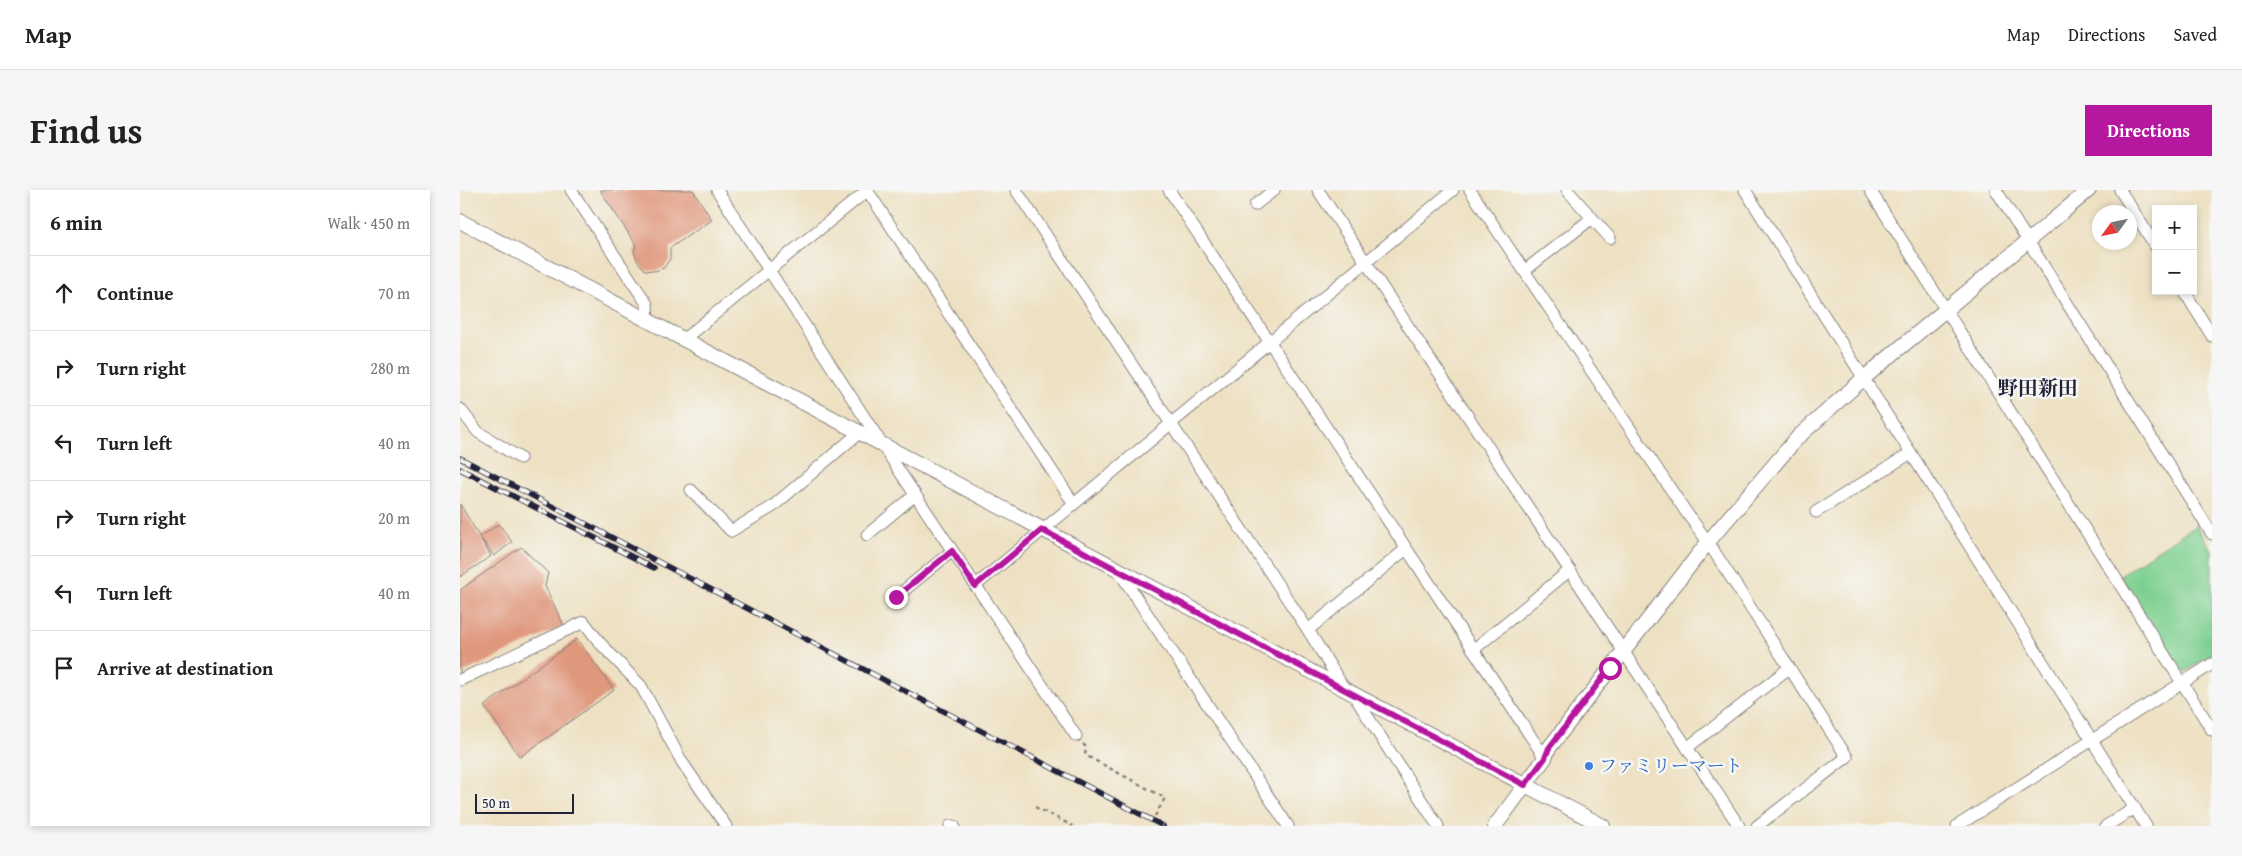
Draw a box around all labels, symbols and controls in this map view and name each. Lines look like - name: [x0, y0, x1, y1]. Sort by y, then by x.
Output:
- text: Map: [25, 17, 72, 52]
- text: Map: [2007, 21, 2040, 48]
- text: Directions: [2068, 21, 2145, 48]
- text: Saved: [2173, 21, 2217, 48]
- text: Find us: [30, 105, 143, 156]
- button: Directions: [2085, 105, 2212, 156]
- north arrow: [2092, 205, 2137, 250]
- map controls: [2152, 205, 2197, 295]
- button: +: [2152, 205, 2197, 250]
- text: 6 min: [50, 207, 102, 238]
- text: Walk · 450 m: [327, 211, 410, 235]
- button: −: [2152, 250, 2197, 295]
- icon: ahead: [50, 279, 78, 307]
- text: Continue: [97, 279, 174, 307]
- text: 70 m: [378, 281, 410, 305]
- icon: right: [50, 354, 78, 382]
- text: Turn right: [97, 354, 186, 382]
- text: 280 m: [370, 356, 410, 380]
- district label: 野田新田: [1998, 373, 2078, 402]
- icon: left: [50, 429, 78, 457]
- text: Turn left: [97, 429, 172, 457]
- text: 40 m: [378, 431, 410, 455]
- icon: right: [50, 504, 78, 532]
- text: Turn right: [97, 504, 186, 532]
- text: 20 m: [378, 506, 410, 530]
- icon: left: [50, 579, 78, 607]
- text: Turn left: [97, 579, 172, 607]
- text: 40 m: [378, 581, 410, 605]
- route end: [885, 586, 908, 609]
- icon: arrive: [50, 654, 78, 682]
- text: Arrive at destination: [97, 654, 273, 682]
- route start: [1599, 657, 1622, 680]
- place label: ファミリーマート: [1599, 752, 1743, 779]
- marker: ファミリーマート: [1583, 760, 1595, 772]
- scale bar: [475, 791, 574, 814]
- text: 50 m: [482, 793, 510, 813]

